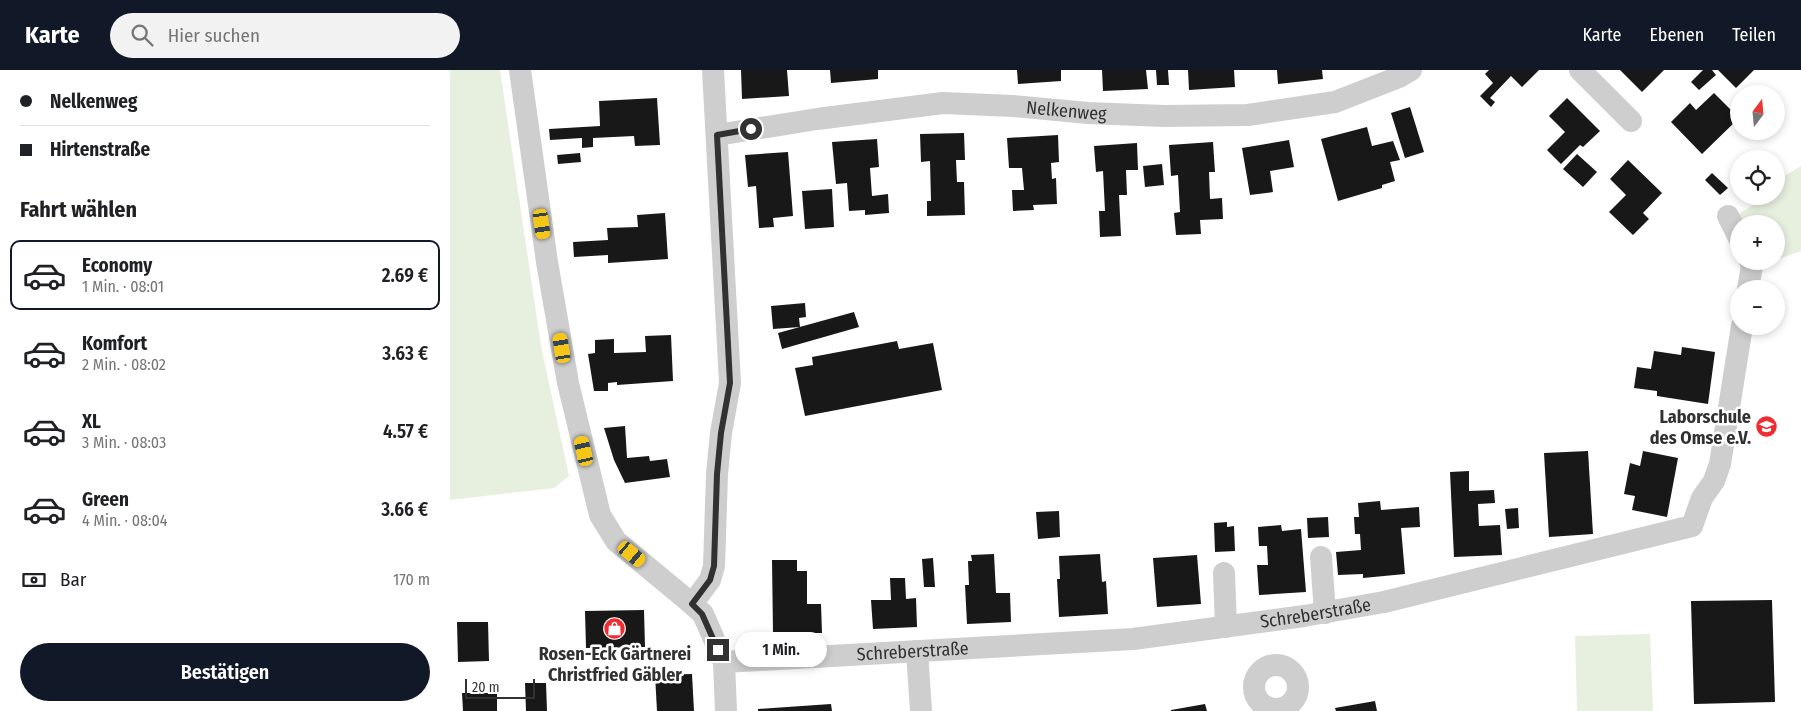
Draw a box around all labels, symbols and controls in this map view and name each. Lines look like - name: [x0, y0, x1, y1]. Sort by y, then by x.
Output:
- search box: [110, 13, 460, 58]
- text: Karte: [25, 21, 80, 49]
- icon: search: [128, 21, 156, 49]
- text: Hier suchen: [168, 24, 260, 47]
- text: Karte: [1582, 24, 1621, 46]
- text: Ebenen: [1649, 24, 1704, 46]
- text: Teilen: [1732, 24, 1776, 46]
- north arrow: [1730, 85, 1785, 140]
- map controls: [1730, 85, 1785, 335]
- text: Nelkenweg: [50, 90, 137, 113]
- street label: Nelkenweg: [1025, 96, 1107, 125]
- route start: [740, 118, 762, 140]
- text: Hirtenstraße: [50, 138, 150, 161]
- button: locate: [1730, 150, 1785, 205]
- text: Fahrt wählen: [20, 196, 137, 223]
- car: [532, 208, 551, 240]
- button: +: [1730, 215, 1785, 270]
- icon: car: [22, 253, 67, 298]
- text: Economy: [82, 254, 152, 277]
- text: 2.69 €: [382, 264, 428, 287]
- text: 1 Min. · 08:01: [82, 277, 164, 296]
- button: −: [1730, 280, 1785, 335]
- icon: car: [22, 331, 67, 376]
- text: Komfort: [82, 332, 147, 355]
- car: [552, 332, 571, 364]
- text: 3.63 €: [382, 342, 428, 365]
- text: 2 Min. · 08:02: [82, 355, 166, 374]
- place label: Laborschule des Omse e.V.: [1650, 406, 1751, 449]
- icon: car: [22, 409, 67, 454]
- text: XL: [82, 410, 101, 433]
- school or university icon: Laborschule des Omse e.V.: [1755, 415, 1779, 439]
- text: 4.57 €: [383, 420, 428, 443]
- text: 3 Min. · 08:03: [82, 433, 166, 452]
- car: [573, 435, 594, 467]
- icon: car: [22, 487, 67, 532]
- text: Green: [82, 488, 129, 511]
- text: 3.66 €: [381, 498, 428, 521]
- text: 4 Min. · 08:04: [82, 511, 167, 530]
- car: [615, 539, 648, 569]
- icon: cash: [20, 566, 48, 594]
- text: Bar: [60, 568, 86, 591]
- text: 170 m: [393, 570, 430, 589]
- street label: Schreberstraße: [1259, 593, 1373, 633]
- shop icon: Rosen-Eck Gärtnerei Christfried Gäbler: [603, 617, 627, 641]
- callout: 1 Min.: [736, 632, 828, 668]
- street label: Schreberstraße: [856, 637, 969, 666]
- route end: [707, 639, 729, 661]
- text: 1 Min.: [762, 640, 800, 659]
- button: Bestätigen: [20, 643, 430, 701]
- place label: Rosen-Eck Gärtnerei Christfried Gäbler: [539, 643, 691, 686]
- scale bar: [465, 676, 535, 699]
- text: 20 m: [472, 679, 500, 696]

